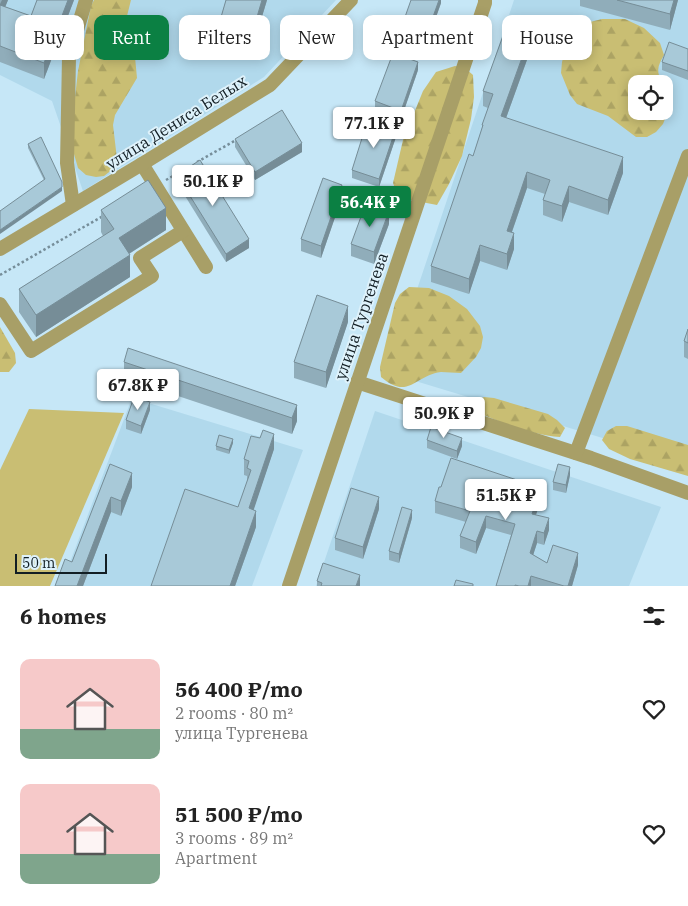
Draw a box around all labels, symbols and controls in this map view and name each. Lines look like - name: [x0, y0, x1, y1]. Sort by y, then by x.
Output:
- chip: Buy: [15, 15, 84, 60]
- chip: Rent: [94, 15, 169, 60]
- chip: Filters: [179, 15, 270, 60]
- chip: New: [280, 15, 353, 60]
- chip: Apartment: [363, 15, 492, 60]
- chip: House: [502, 15, 592, 60]
- street label: улица Дениса Белых: [102, 71, 250, 173]
- map controls: [628, 75, 673, 120]
- button: locate: [628, 75, 673, 120]
- pin: 77.1K ₽: [328, 106, 420, 149]
- text: 77.1K ₽: [344, 113, 404, 133]
- pin: 50.1K ₽: [167, 164, 259, 207]
- text: 50.1K ₽: [183, 171, 243, 191]
- pin: 56.4K ₽: [324, 186, 416, 228]
- text: 56.4K ₽: [340, 192, 400, 212]
- street label: улица Тургенева: [330, 250, 392, 382]
- pin: 67.8K ₽: [92, 368, 184, 411]
- text: 67.8K ₽: [108, 375, 168, 395]
- pin: 50.9K ₽: [398, 396, 490, 439]
- text: 50.9K ₽: [414, 403, 474, 423]
- pin: 51.5K ₽: [460, 478, 552, 521]
- text: 51.5K ₽: [476, 485, 536, 505]
- scale bar: [15, 551, 108, 574]
- text: 50 m: [22, 554, 55, 572]
- text: 6 homes: [20, 602, 106, 630]
- icon: filters: [640, 602, 668, 630]
- text: 56 400 ₽/mo: [175, 675, 303, 703]
- icon: home: [60, 679, 120, 739]
- icon: heart: [640, 695, 668, 723]
- text: 2 rooms · 80 m²: [175, 703, 293, 723]
- text: улица Тургенева: [175, 723, 308, 743]
- text: 51 500 ₽/mo: [175, 800, 303, 828]
- icon: home: [60, 804, 120, 864]
- icon: heart: [640, 820, 668, 848]
- text: 3 rooms · 89 m²: [175, 828, 293, 848]
- text: Apartment: [175, 848, 257, 868]

